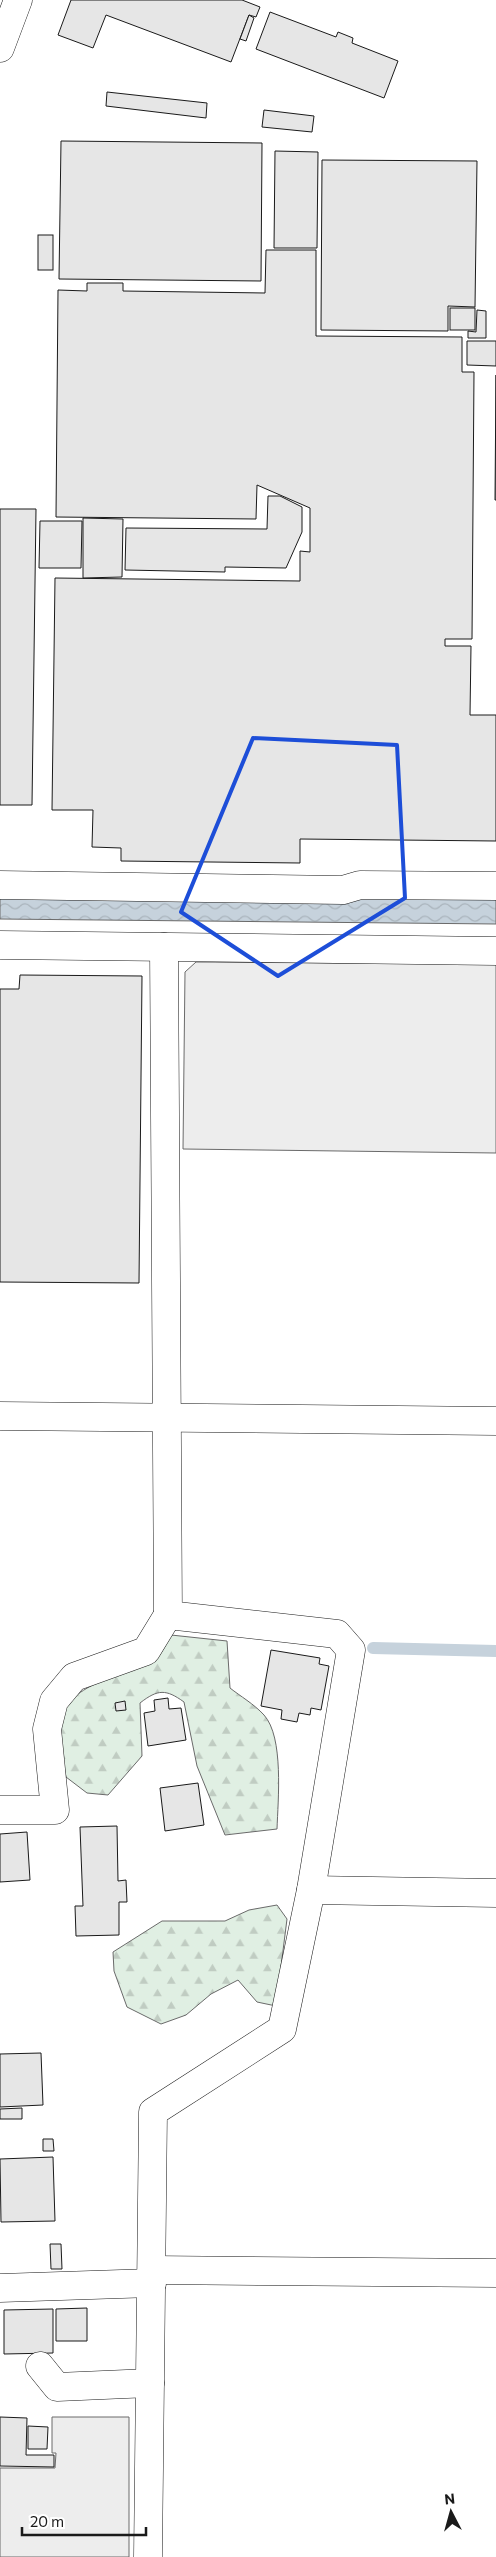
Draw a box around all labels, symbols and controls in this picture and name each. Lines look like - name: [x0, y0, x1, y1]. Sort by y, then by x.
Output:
- north arrow: [426, 2487, 476, 2537]
- text: N: [443, 2490, 456, 2508]
- scale bar: [22, 2504, 146, 2536]
- text: 20 m: [30, 2512, 64, 2530]

